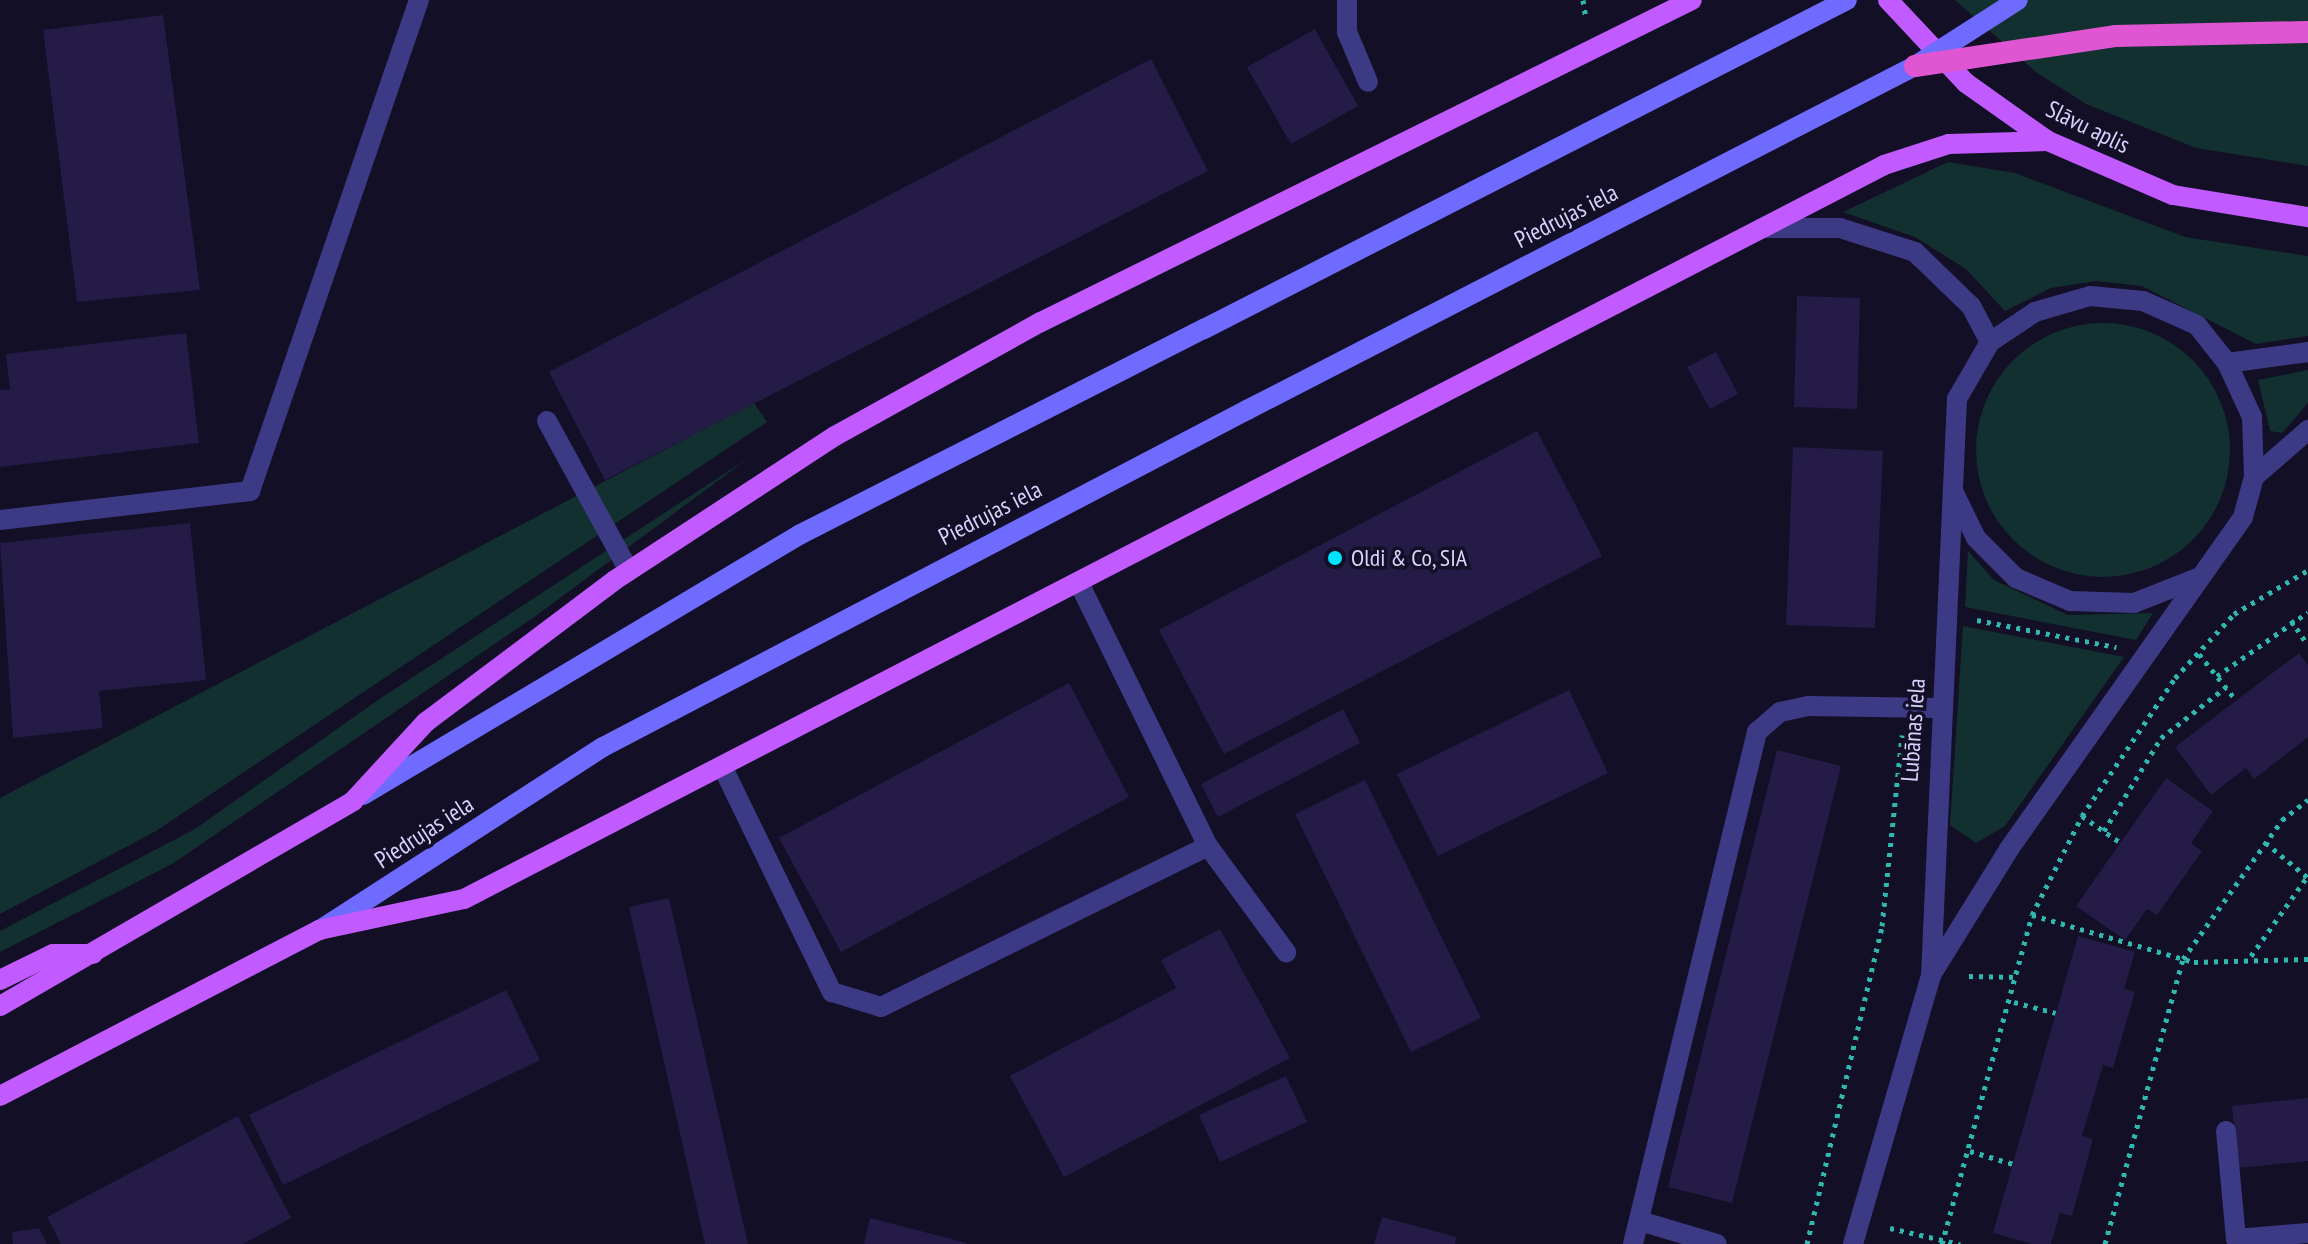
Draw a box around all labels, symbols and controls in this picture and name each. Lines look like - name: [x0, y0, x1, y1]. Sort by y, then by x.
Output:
- street label: Slāvu aplis: [2042, 94, 2134, 160]
- street label: Piedrujas iela: [1510, 178, 1622, 254]
- street label: Piedrujas iela: [934, 475, 1046, 551]
- place label: Oldi & Co, SIA: [1351, 544, 1469, 572]
- marker: Oldi & Co, SIA: [1326, 549, 1344, 567]
- street label: Lubānas iela: [1895, 677, 1931, 783]
- street label: Piedrujas iela: [369, 790, 479, 874]

